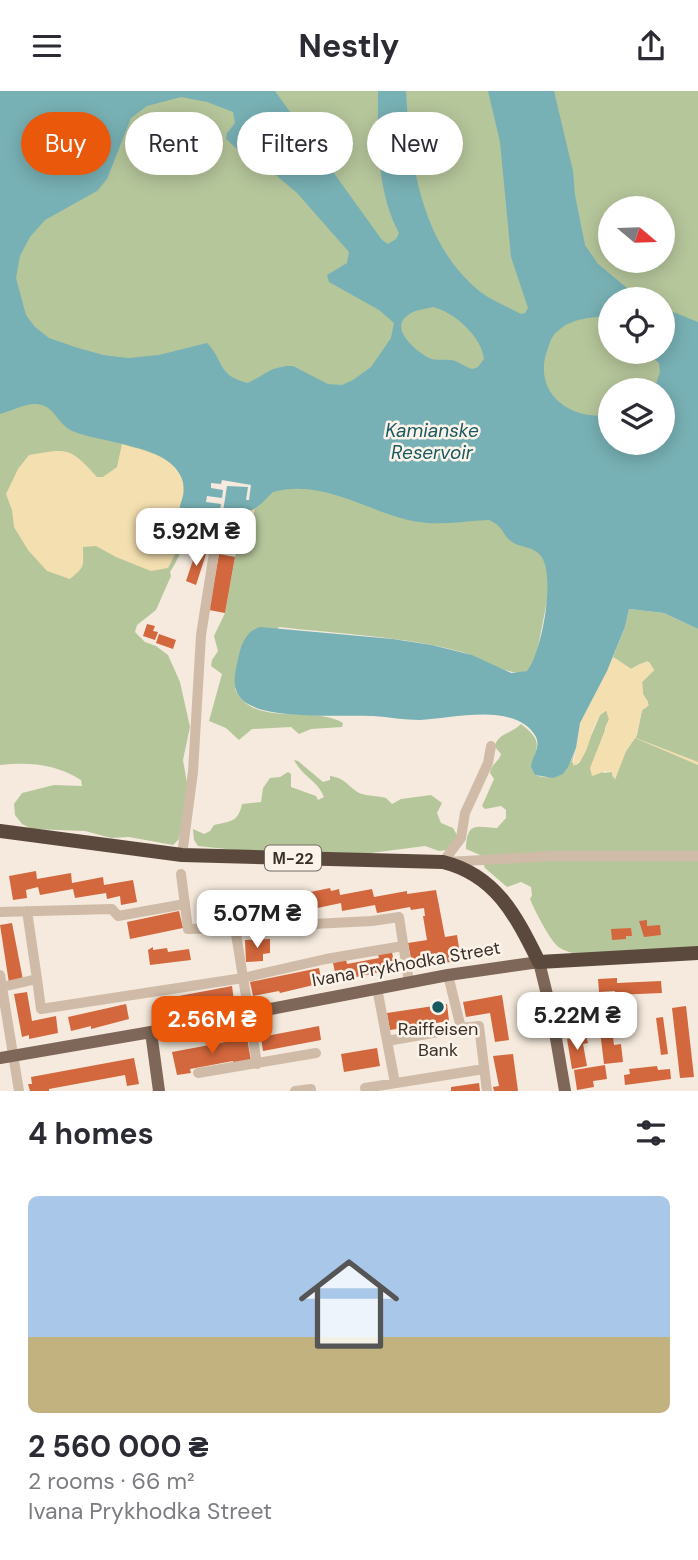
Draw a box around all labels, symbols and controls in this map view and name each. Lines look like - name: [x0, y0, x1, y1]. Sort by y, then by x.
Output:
- text: Nestly: [299, 25, 399, 67]
- icon: menu: [28, 27, 66, 65]
- icon: share: [632, 27, 670, 65]
- chip: Buy: [21, 112, 111, 175]
- chip: Rent: [125, 112, 223, 175]
- chip: Filters: [237, 112, 353, 175]
- chip: New: [367, 112, 463, 175]
- north arrow: [598, 196, 676, 273]
- map controls: [598, 196, 675, 455]
- button: locate: [598, 287, 675, 364]
- button: layers: [598, 378, 675, 455]
- water label: Kamianske Reservoir: [385, 418, 479, 465]
- pin: 5.92M ₴: [131, 509, 261, 568]
- text: 5.92M ₴: [152, 516, 240, 546]
- road number: М-22: [265, 845, 321, 871]
- pin: 5.07M ₴: [192, 891, 322, 950]
- text: 5.07M ₴: [213, 898, 301, 928]
- street label: Ivana Prykhodka Street: [310, 936, 502, 992]
- pin: 5.22M ₴: [512, 993, 642, 1052]
- pin: 2.56M ₴: [147, 997, 277, 1056]
- marker: Raiffeisen Bank: [430, 999, 446, 1015]
- text: 5.22M ₴: [533, 1000, 621, 1030]
- text: 2.56M ₴: [167, 1004, 257, 1034]
- place label: Raiffeisen Bank: [398, 1017, 478, 1062]
- text: 4 homes: [28, 1114, 154, 1153]
- icon: filters: [632, 1114, 670, 1152]
- icon: home: [286, 1241, 412, 1367]
- text: 2 560 000 ₴: [28, 1427, 209, 1466]
- text: 2 rooms · 66 m²: [28, 1466, 195, 1496]
- text: Ivana Prykhodka Street: [28, 1496, 272, 1526]

